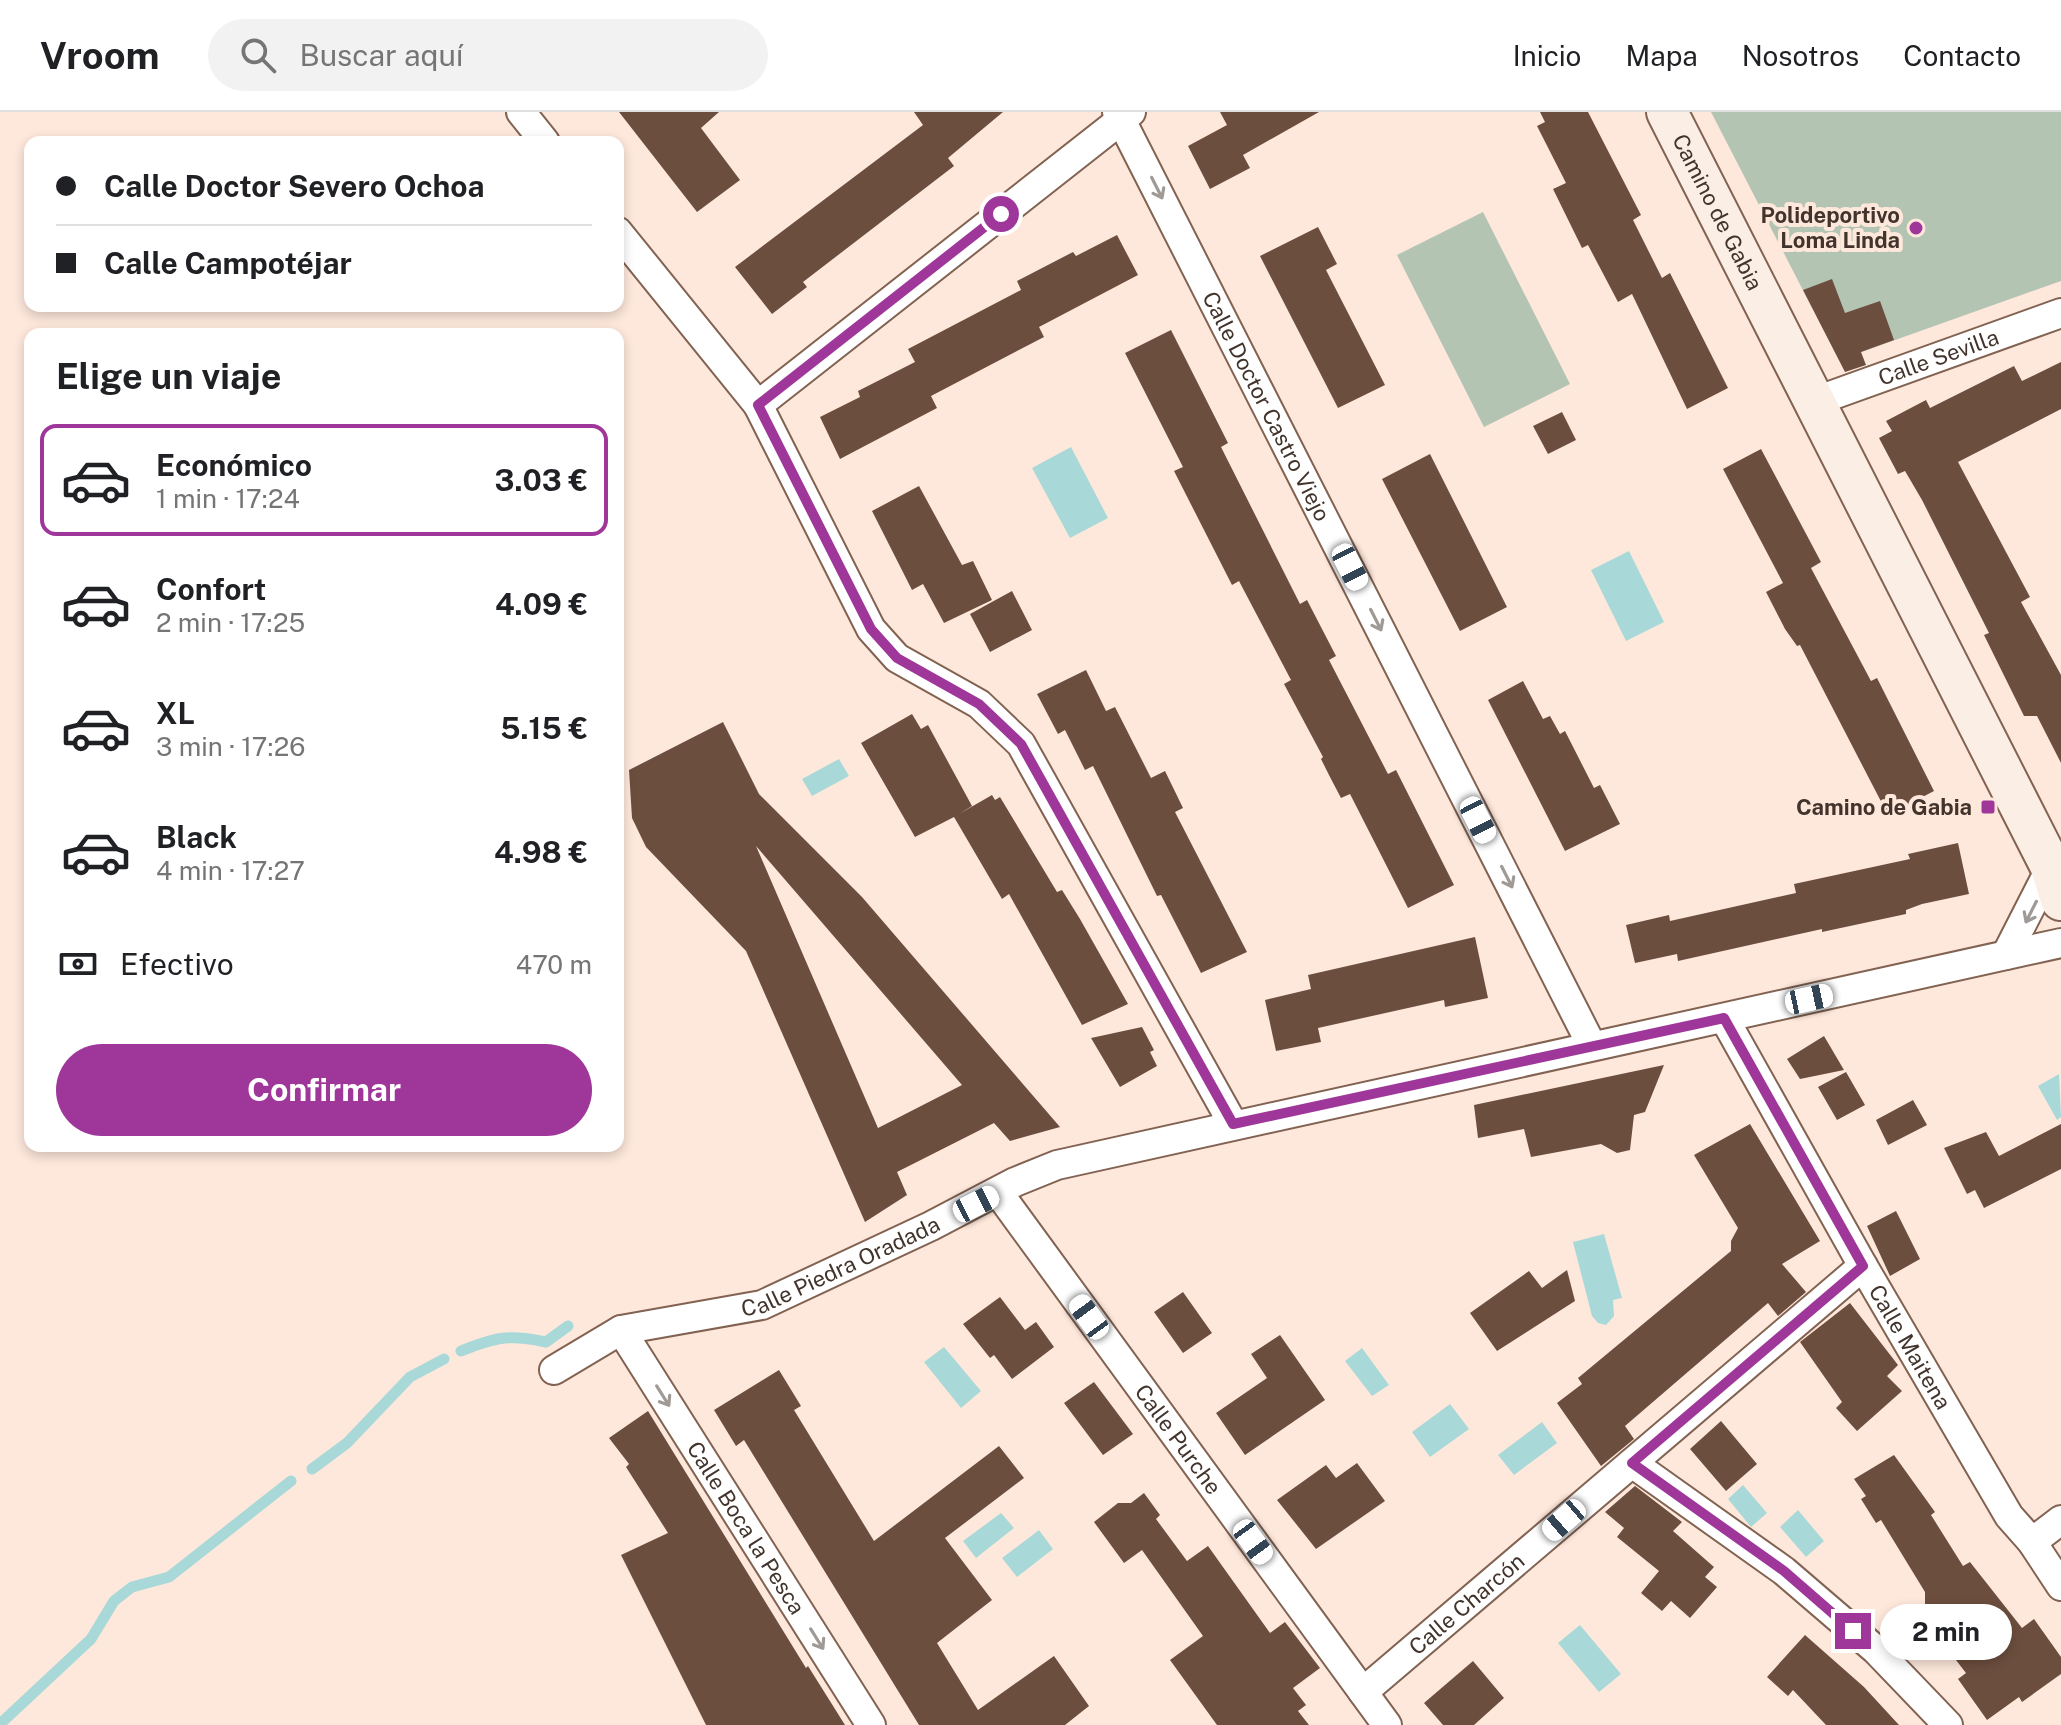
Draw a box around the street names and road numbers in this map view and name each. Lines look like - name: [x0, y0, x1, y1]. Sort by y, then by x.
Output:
- street label: Camino de Gabia: [1667, 129, 1768, 294]
- street label: Calle Doctor Castro Viejo: [1197, 287, 1336, 525]
- street label: Calle Sevilla: [1875, 324, 2002, 391]
- street label: Calle Piedra Oradada: [739, 1211, 944, 1321]
- street label: Calle Maitena: [1864, 1280, 1957, 1414]
- street label: Calle Purche: [1130, 1379, 1227, 1499]
- street label: Calle Boca la Pesca: [682, 1437, 810, 1619]
- street label: Calle Charcón: [1404, 1548, 1529, 1660]

